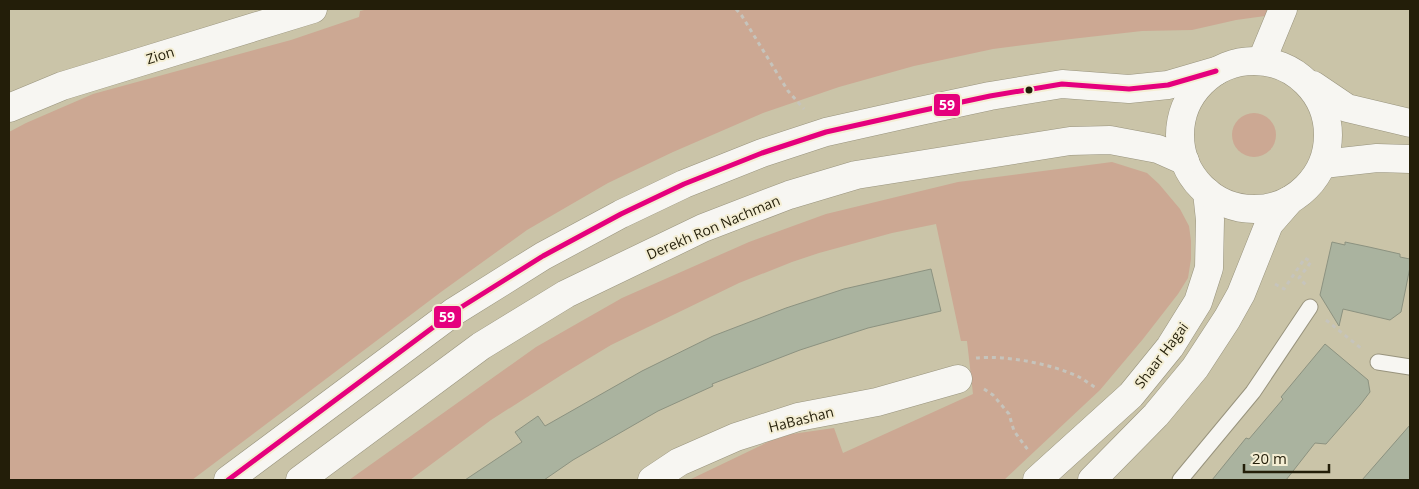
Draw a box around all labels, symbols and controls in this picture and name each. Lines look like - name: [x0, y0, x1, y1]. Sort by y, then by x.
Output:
- street label: Zion: [144, 42, 176, 68]
- unlabelled marker: [1024, 85, 1034, 95]
- line badge: 59: [933, 93, 961, 117]
- text: 59: [939, 95, 955, 114]
- street label: Derekh Ron Nachman: [643, 190, 783, 264]
- line badge: 59: [433, 305, 462, 329]
- text: 59: [439, 307, 455, 326]
- street label: Shaar Hagai: [1130, 318, 1192, 392]
- street label: HaBashan: [766, 402, 836, 436]
- scale bar: [1244, 442, 1329, 474]
- text: 20 m: [1252, 448, 1287, 468]

